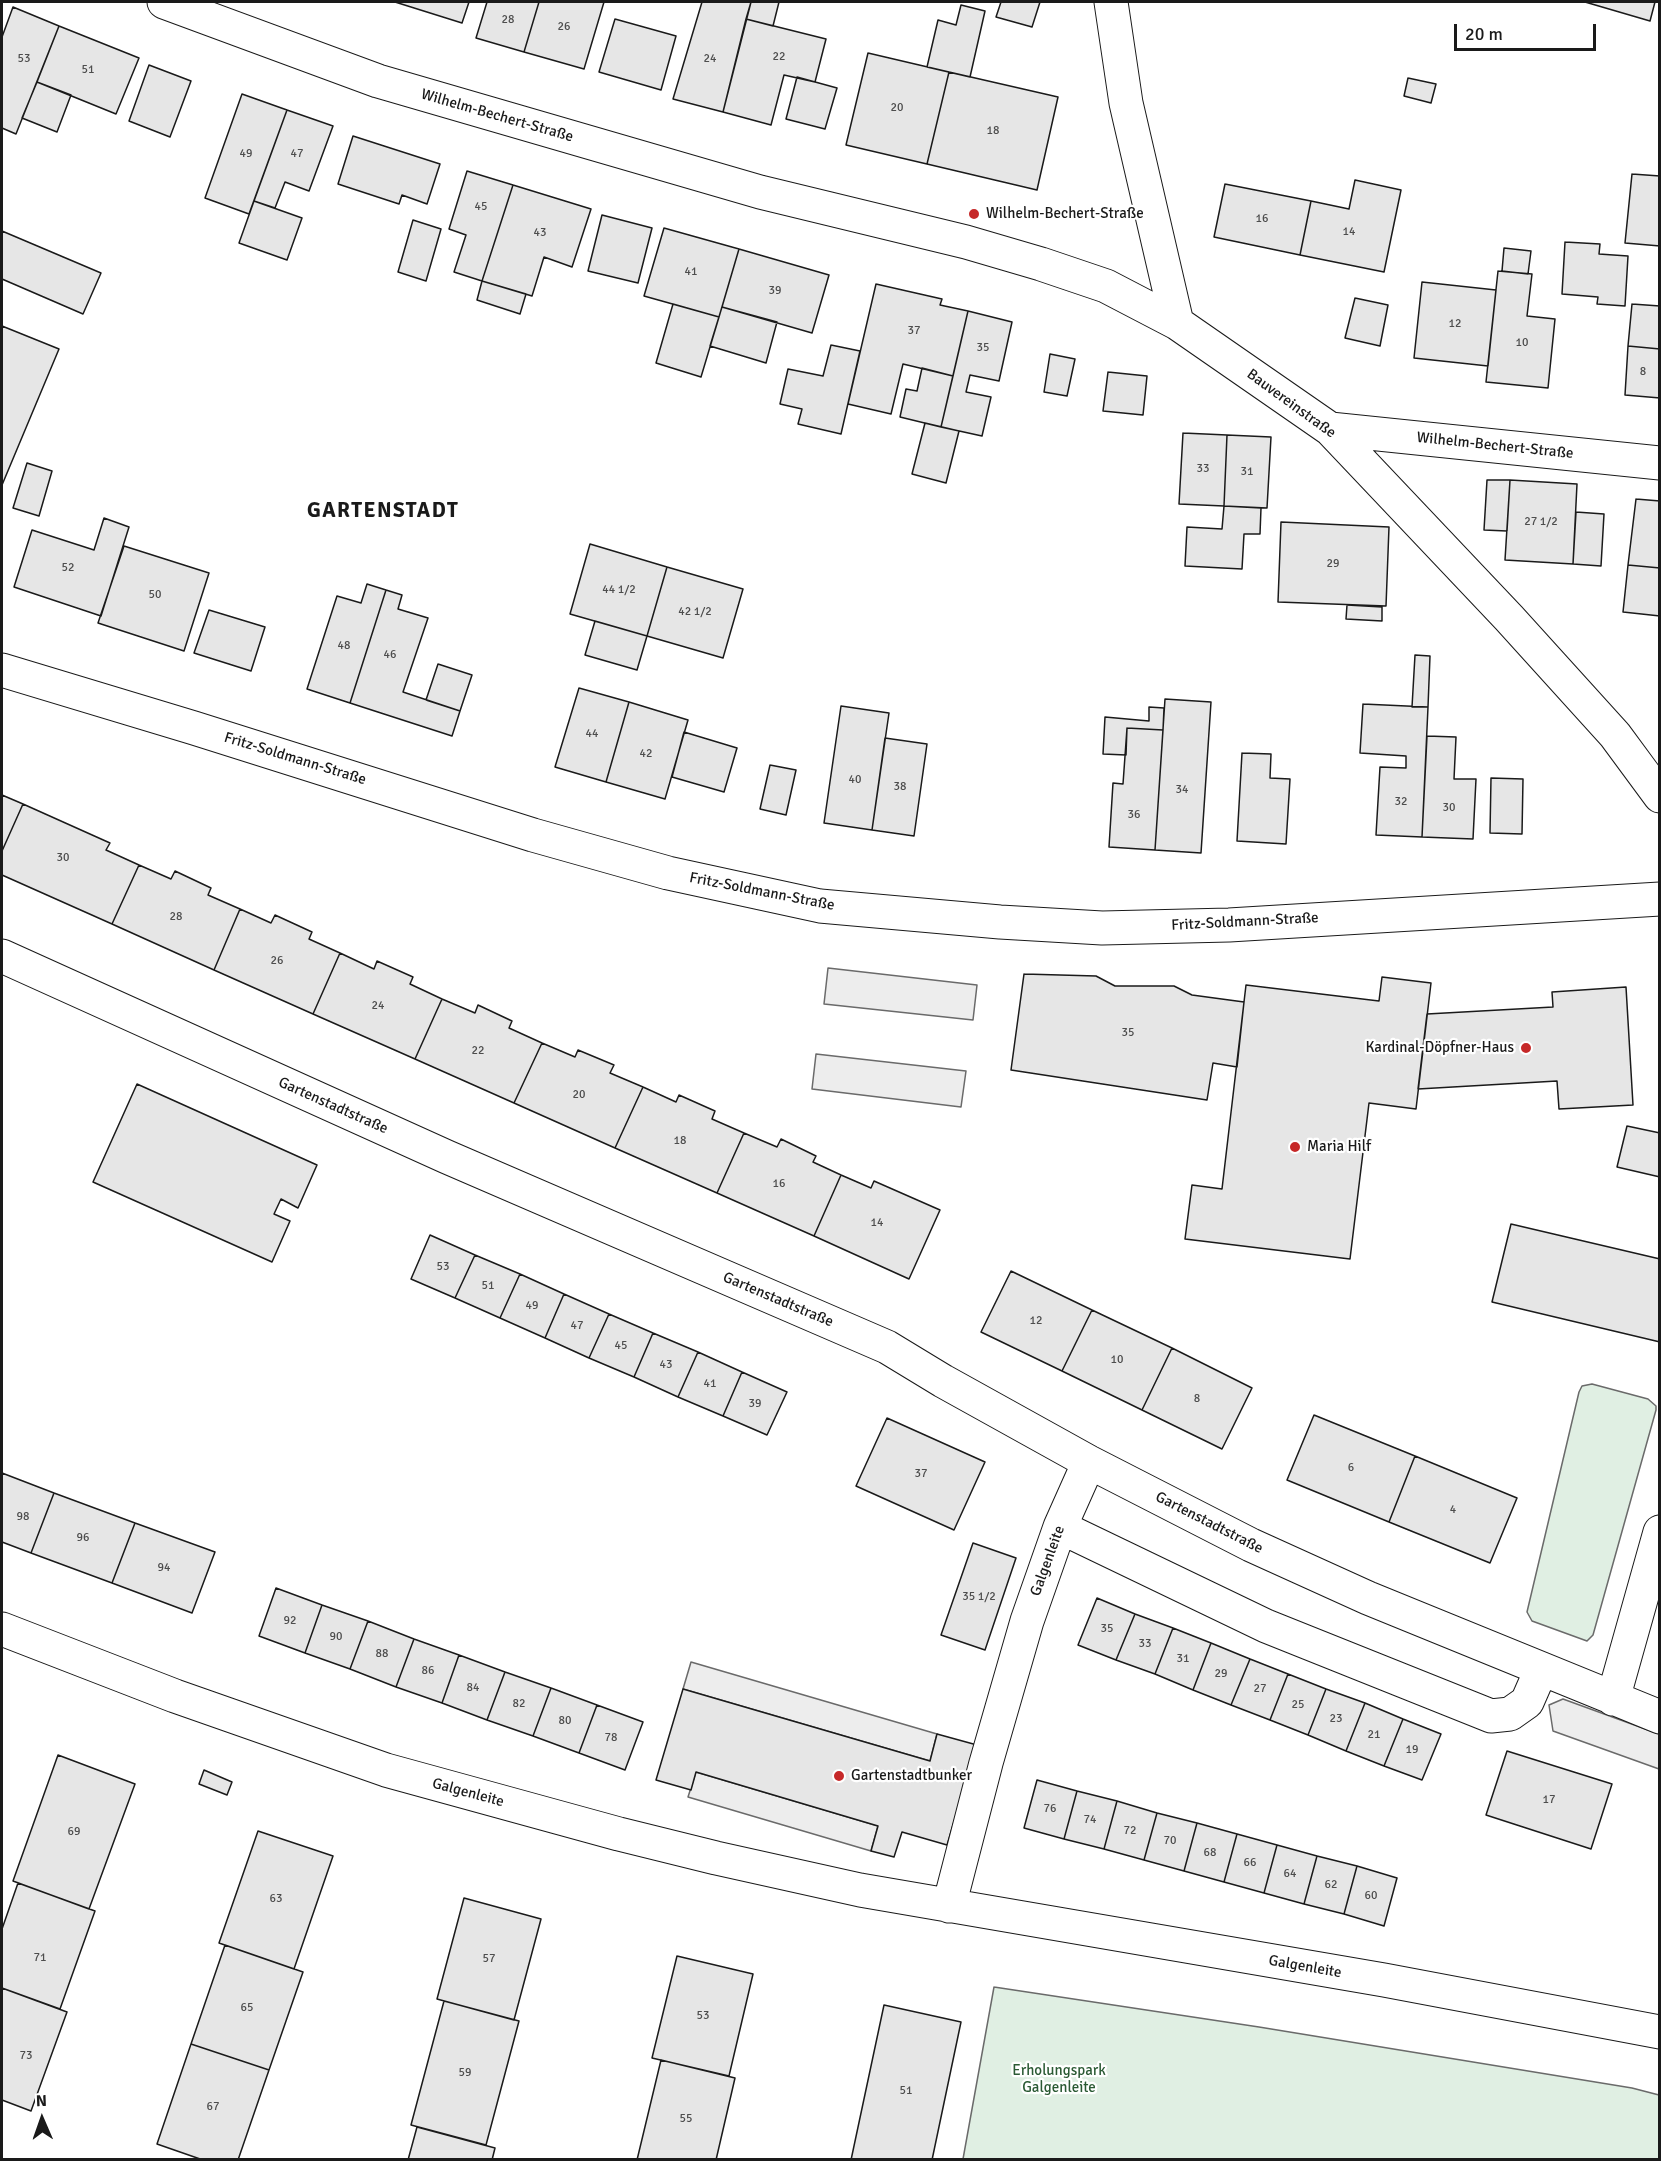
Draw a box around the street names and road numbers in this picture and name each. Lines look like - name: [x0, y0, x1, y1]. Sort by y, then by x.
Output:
- street label: Wilhelm-Bechert-Straße: [419, 86, 575, 146]
- street label: Bauvereinstraße: [1243, 366, 1339, 442]
- street label: Wilhelm-Bechert-Straße: [1416, 429, 1574, 463]
- street label: Fritz-Soldmann-Straße: [222, 729, 368, 789]
- street label: Fritz-Soldmann-Straße: [688, 869, 836, 915]
- street label: Fritz-Soldmann-Straße: [1171, 909, 1319, 935]
- street label: Gartenstadtstraße: [275, 1074, 391, 1138]
- street label: Gartenstadtstraße: [720, 1269, 836, 1331]
- street label: Gartenstadtstraße: [1152, 1488, 1266, 1558]
- street label: Galgenleite: [1027, 1523, 1069, 1599]
- street label: Galgenleite: [430, 1775, 506, 1811]
- street label: Galgenleite: [1267, 1952, 1343, 1982]

